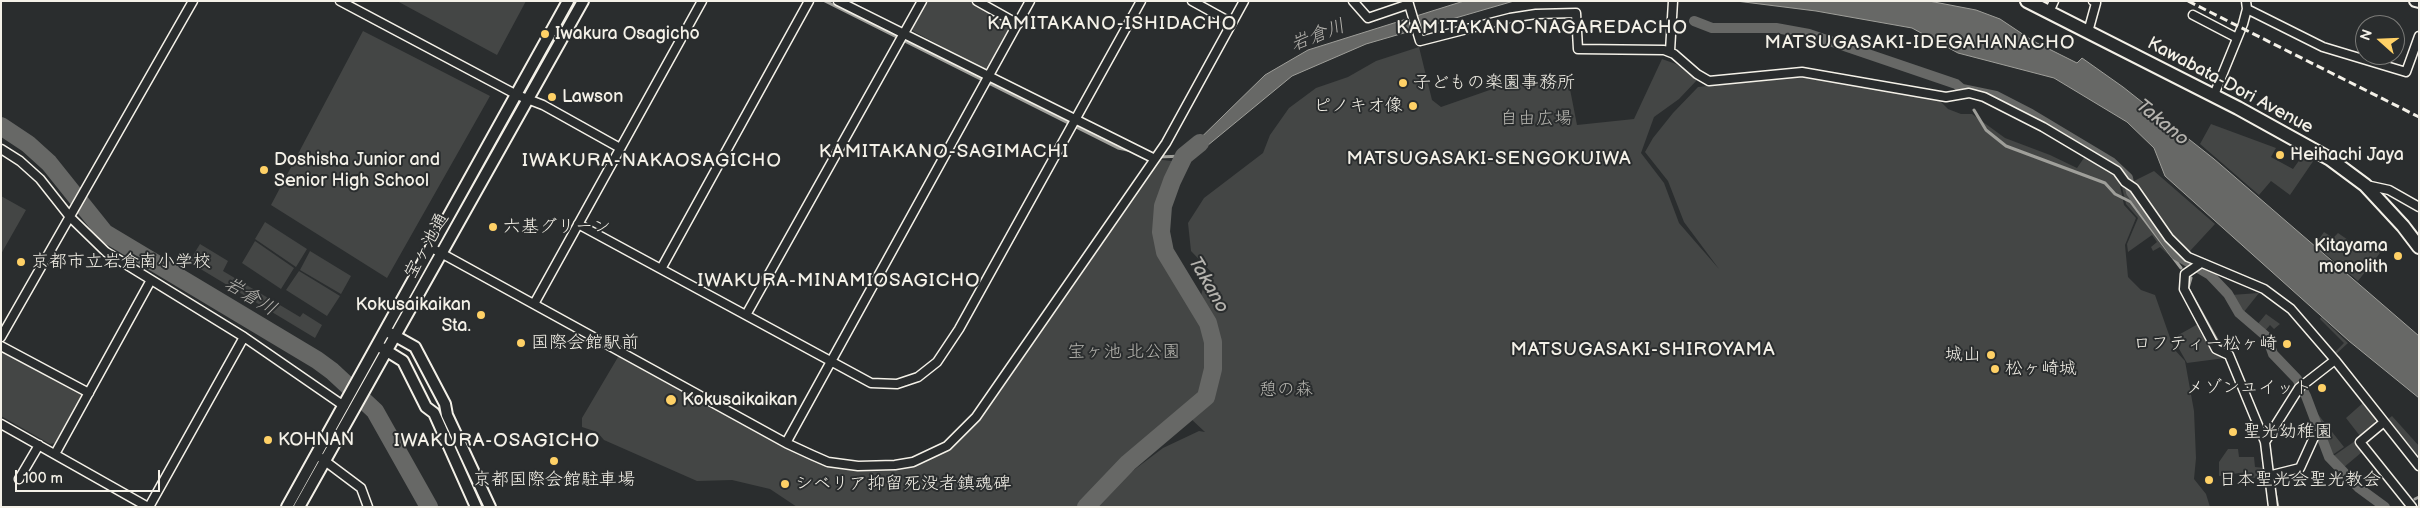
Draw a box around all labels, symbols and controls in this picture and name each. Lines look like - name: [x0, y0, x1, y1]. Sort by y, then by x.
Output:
- district label: KAMITAKANO-ISHIDACHO: [984, 13, 1240, 35]
- water label: 岩倉川: [1287, 15, 1349, 57]
- north arrow: [2355, 15, 2405, 65]
- district label: KAMITAKANO-NAGAREDACHO: [1393, 17, 1691, 39]
- place label: Iwakura Osagicho: [555, 23, 700, 45]
- text: N: [2357, 27, 2376, 43]
- marker: Iwakura Osagicho: [539, 28, 551, 40]
- district label: MATSUGASAKI-IDEGAHANACHO: [1762, 32, 2078, 54]
- street label: Kawabata-Dori Avenue: [2143, 33, 2317, 139]
- place label: 子どもの楽園事務所: [1413, 72, 1575, 94]
- marker: 子どもの楽園事務所: [1397, 77, 1409, 89]
- place label: Lawson: [562, 86, 623, 108]
- marker: Lawson: [546, 91, 558, 103]
- place label: ピノキオ像: [1313, 95, 1403, 117]
- water label: Takano: [2131, 95, 2193, 151]
- marker: ピノキオ像: [1407, 100, 1419, 112]
- park label: 自由広場: [1500, 108, 1572, 130]
- district label: KAMITAKANO-SAGIMACHI: [816, 141, 1072, 163]
- place label: Heihachi Jaya: [2290, 144, 2404, 166]
- district label: MATSUGASAKI-SENGOKUIWA: [1344, 148, 1634, 170]
- place label: Doshisha Junior and Senior High School: [274, 149, 440, 192]
- marker: Heihachi Jaya: [2274, 149, 2286, 161]
- district label: IWAKURA-NAKAOSAGICHO: [520, 150, 784, 172]
- marker: Doshisha Junior and Senior High School: [258, 164, 270, 176]
- street label: 宝ヶ池通: [400, 209, 454, 283]
- place label: 六基グリーン: [503, 216, 611, 238]
- marker: 六基グリーン: [487, 221, 499, 233]
- place label: Kitayama monolith: [2314, 235, 2388, 278]
- marker: Kitayama monolith: [2392, 250, 2404, 262]
- place label: 京都市立岩倉南小学校: [31, 251, 211, 273]
- water label: Takano: [1183, 253, 1233, 317]
- marker: 京都市立岩倉南小学校: [15, 256, 27, 268]
- district label: IWAKURA-MINAMIOSAGICHO: [695, 270, 983, 292]
- water label: 岩倉川: [220, 273, 280, 321]
- place label: Kokusaikaikan Sta.: [356, 294, 471, 336]
- marker: Kokusaikaikan Sta.: [475, 309, 487, 321]
- place label: 国際会館駅前: [531, 332, 639, 354]
- place label: ロフティー松ヶ崎: [2133, 333, 2277, 355]
- marker: 国際会館駅前: [515, 337, 527, 349]
- marker: ロフティー松ヶ崎: [2281, 338, 2293, 350]
- district label: MATSUGASAKI-SHIROYAMA: [1508, 339, 1778, 361]
- park label: 宝ヶ池 北公園: [1068, 341, 1180, 363]
- place label: 城山: [1945, 344, 1981, 366]
- marker: 城山: [1985, 349, 1997, 361]
- place label: 松ヶ崎城: [2005, 358, 2077, 380]
- marker: 松ヶ崎城: [1989, 363, 2001, 375]
- place label: メゾンユイット: [2186, 377, 2312, 399]
- park label: 憩の森: [1259, 379, 1313, 401]
- marker: メゾンユイット: [2316, 382, 2328, 394]
- place label: Kokusaikaikan: [682, 389, 797, 411]
- marker: Kokusaikaikan: [664, 393, 678, 407]
- place label: 聖光幼稚園: [2243, 421, 2333, 443]
- marker: 聖光幼稚園: [2227, 426, 2239, 438]
- place label: KOHNAN: [278, 429, 354, 451]
- district label: IWAKURA-OSAGICHO: [392, 430, 602, 452]
- marker: KOHNAN: [262, 434, 274, 446]
- marker: 京都国際会館駐車場: [548, 455, 560, 467]
- scale bar: [18, 460, 162, 492]
- text: 100 m: [23, 469, 63, 488]
- place label: 京都国際会館駐車場: [473, 469, 635, 491]
- place label: 日本聖光会聖光教会: [2219, 469, 2381, 491]
- place label: シベリア抑留死没者鎮魂碑: [795, 473, 1011, 495]
- marker: 日本聖光会聖光教会: [2203, 474, 2215, 486]
- marker: シベリア抑留死没者鎮魂碑: [779, 478, 791, 490]

